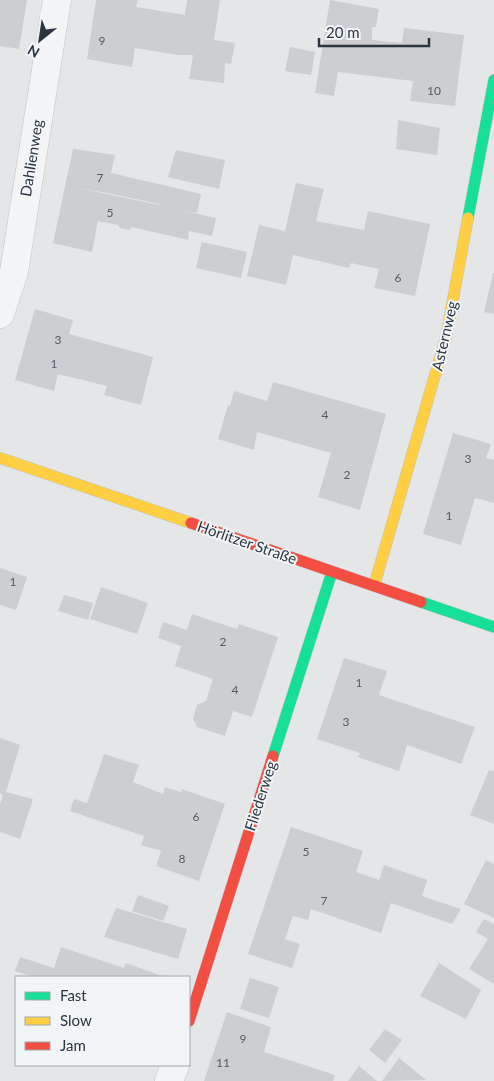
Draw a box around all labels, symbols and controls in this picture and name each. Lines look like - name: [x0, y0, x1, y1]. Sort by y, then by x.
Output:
- north arrow: [15, 15, 65, 65]
- scale bar: [319, 15, 429, 47]
- text: 20 m: [326, 23, 360, 41]
- house number: 9: [99, 33, 106, 48]
- text: N: [24, 42, 42, 62]
- house number: 10: [427, 83, 441, 98]
- street label: Dahlienweg: [16, 118, 46, 198]
- house number: 7: [97, 170, 104, 185]
- house number: 5: [107, 205, 114, 220]
- house number: 6: [395, 270, 402, 285]
- street label: Asternweg: [427, 299, 461, 372]
- house number: 3: [55, 332, 62, 347]
- house number: 1: [51, 356, 58, 371]
- house number: 4: [322, 407, 329, 422]
- house number: 3: [465, 451, 472, 466]
- house number: 2: [344, 467, 351, 482]
- house number: 1: [446, 508, 453, 523]
- street label: Hörlitzer Straße: [195, 517, 299, 567]
- house number: 1: [10, 574, 17, 589]
- house number: 2: [220, 634, 227, 649]
- house number: 1: [356, 675, 363, 690]
- house number: 4: [232, 682, 239, 697]
- house number: 3: [343, 714, 350, 729]
- street label: Fliederweg: [240, 758, 280, 833]
- house number: 6: [193, 809, 200, 824]
- house number: 5: [303, 844, 310, 859]
- house number: 8: [179, 851, 186, 866]
- house number: 7: [321, 893, 328, 908]
- legend: [15, 976, 190, 1066]
- text: Fast: [60, 986, 87, 1004]
- text: Slow: [60, 1011, 92, 1029]
- house number: 9: [240, 1031, 247, 1046]
- text: Jam: [60, 1036, 86, 1054]
- house number: 11: [216, 1055, 230, 1070]

